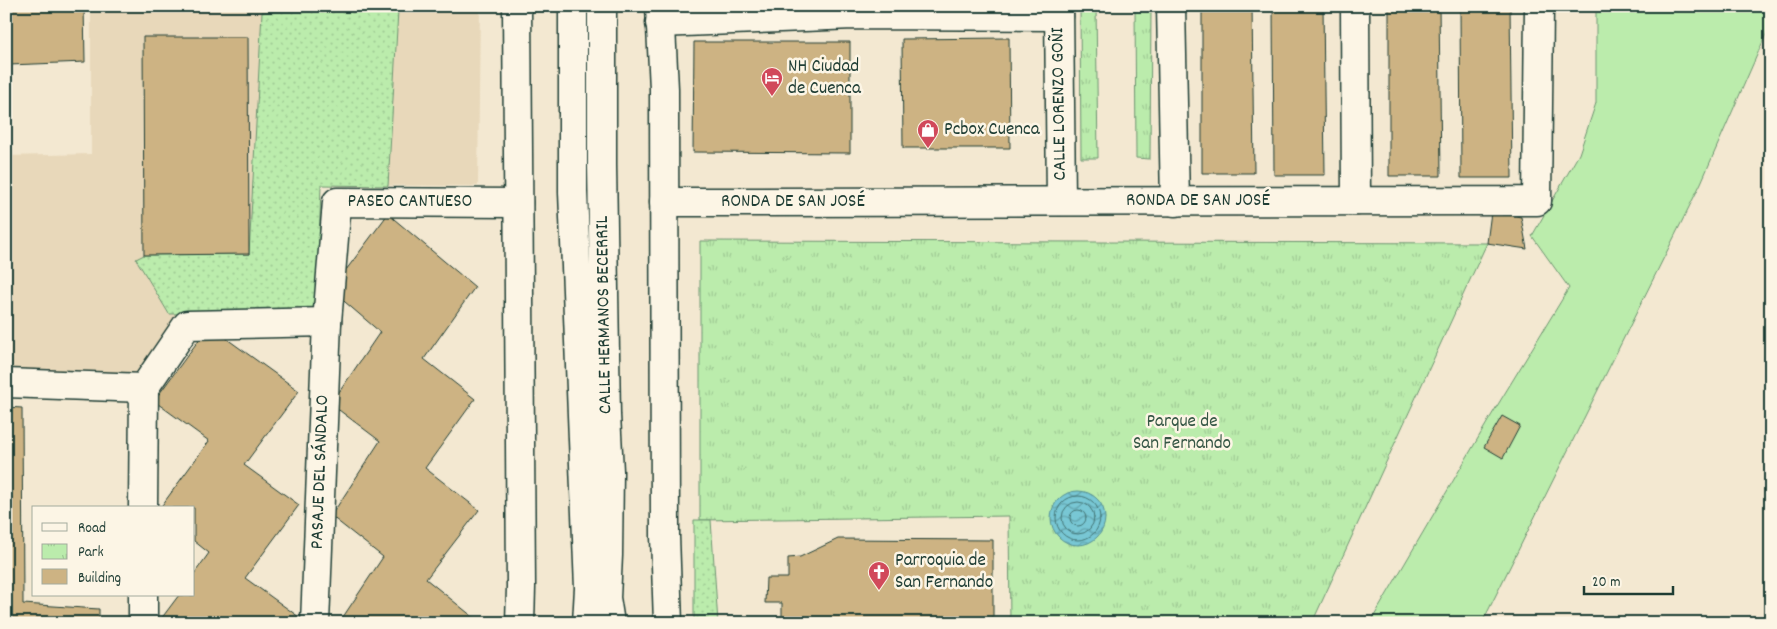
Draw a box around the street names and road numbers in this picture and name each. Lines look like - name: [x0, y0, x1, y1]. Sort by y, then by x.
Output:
- street label: CALLE LORENZO GOÑI: [1045, 27, 1075, 181]
- street label: RONDA DE SAN JOSÉ: [1126, 188, 1270, 215]
- street label: PASEO CANTUESO: [347, 189, 473, 216]
- street label: RONDA DE SAN JOSÉ: [721, 189, 865, 216]
- street label: CALLE HERMANOS BECERRIL: [590, 215, 620, 414]
- street label: PASAJE DEL SÁNDALO: [305, 394, 337, 550]

